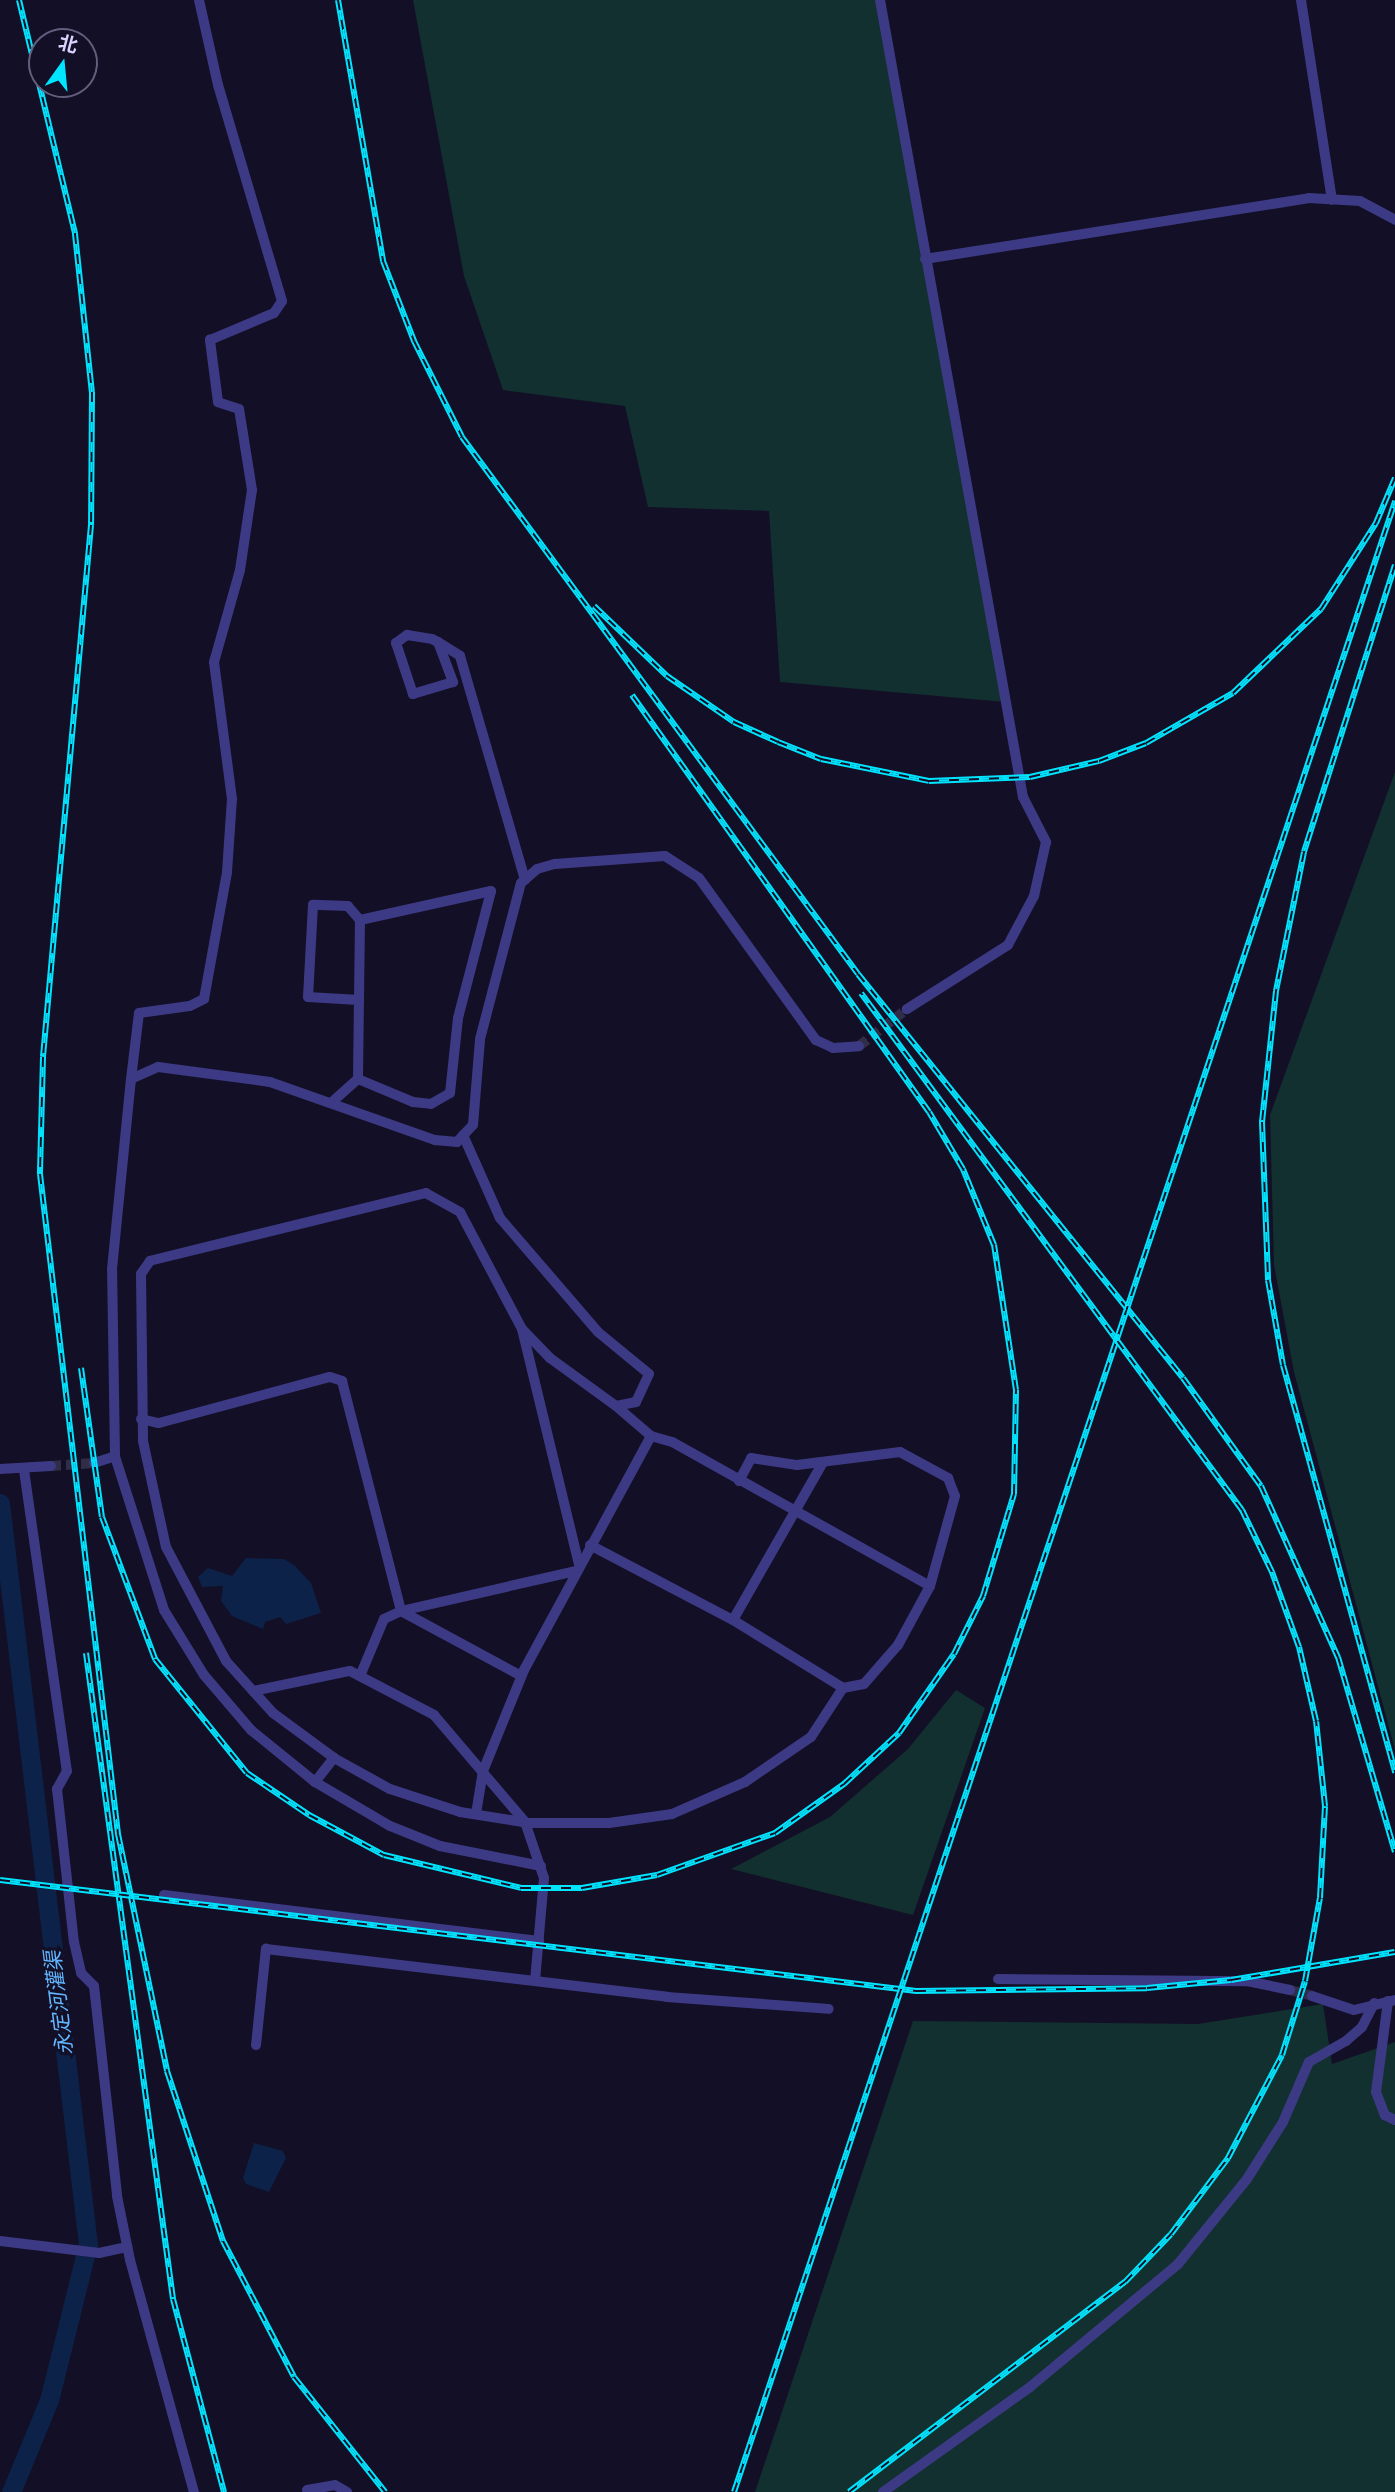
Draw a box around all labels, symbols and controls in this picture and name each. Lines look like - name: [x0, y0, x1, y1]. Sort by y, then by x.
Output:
- north arrow: [28, 28, 98, 98]
- text: 北: [56, 31, 80, 58]
- water label: 永定河灌渠: [40, 1949, 78, 2057]

